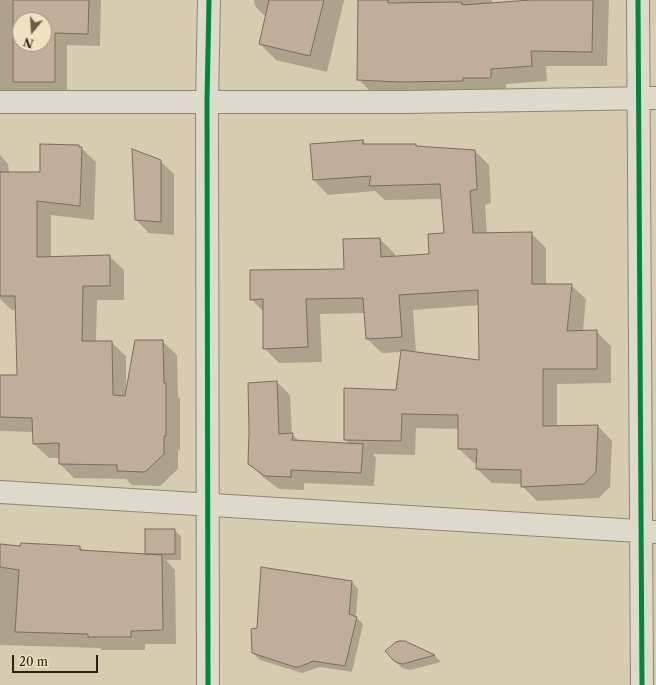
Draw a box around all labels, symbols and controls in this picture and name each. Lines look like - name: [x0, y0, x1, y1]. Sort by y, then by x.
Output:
- north arrow: [12, 12, 52, 52]
- text: N: [22, 34, 35, 51]
- scale bar: [14, 647, 100, 673]
- text: 20 m: [19, 654, 48, 669]

